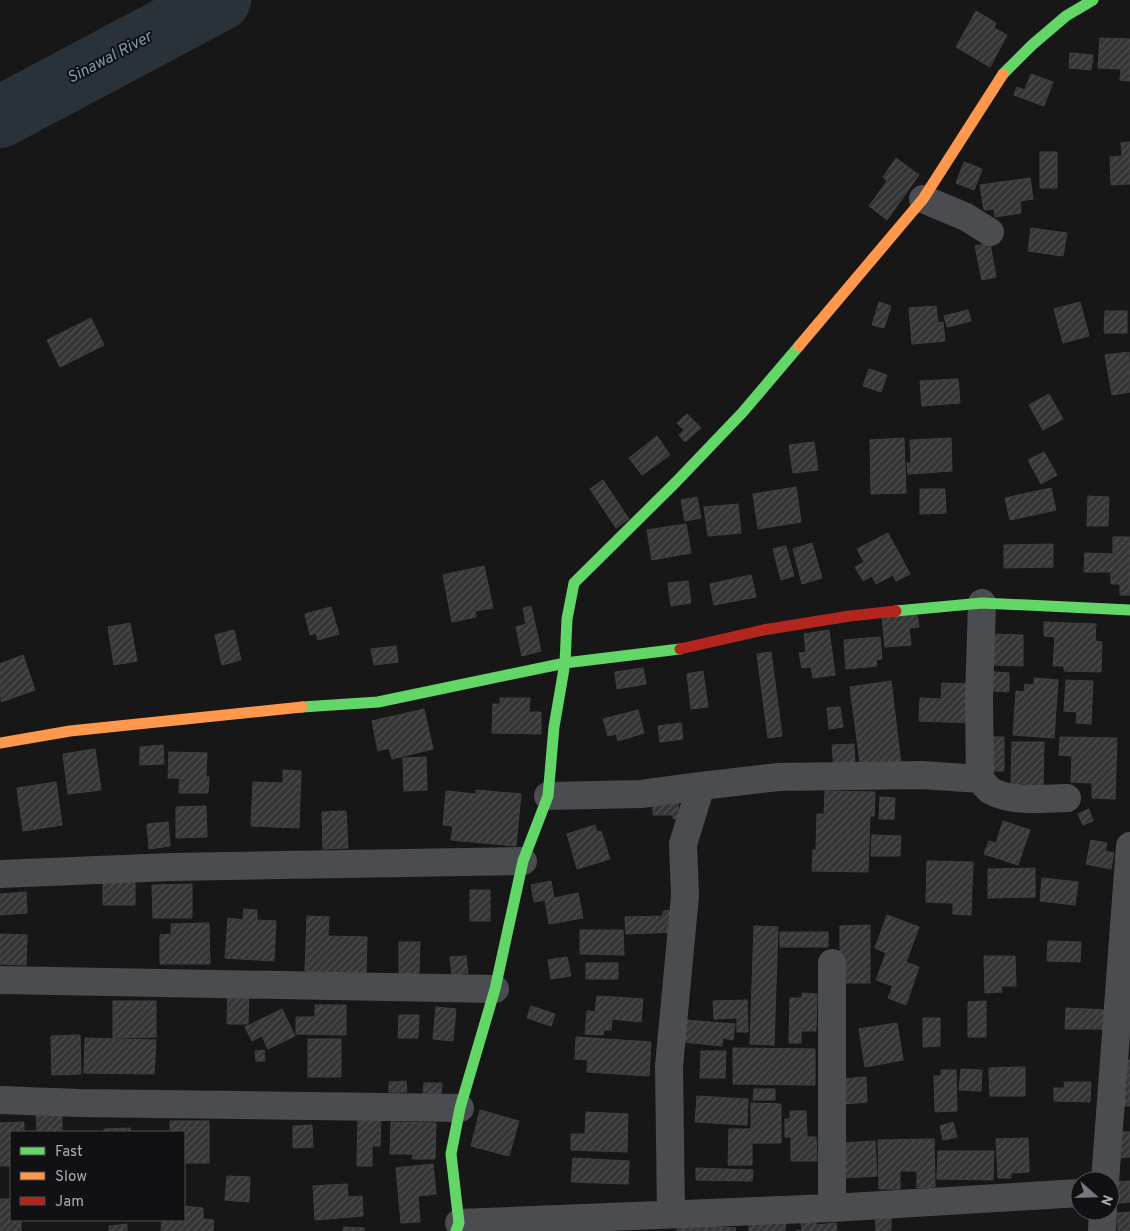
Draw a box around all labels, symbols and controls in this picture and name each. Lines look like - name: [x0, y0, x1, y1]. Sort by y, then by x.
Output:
- water label: Sinawal River: [64, 26, 157, 89]
- legend: [10, 1131, 185, 1221]
- text: Fast: [55, 1143, 83, 1162]
- text: Slow: [55, 1168, 87, 1187]
- north arrow: [1070, 1171, 1120, 1221]
- text: N: [1096, 1192, 1116, 1208]
- text: Jam: [55, 1193, 84, 1212]

